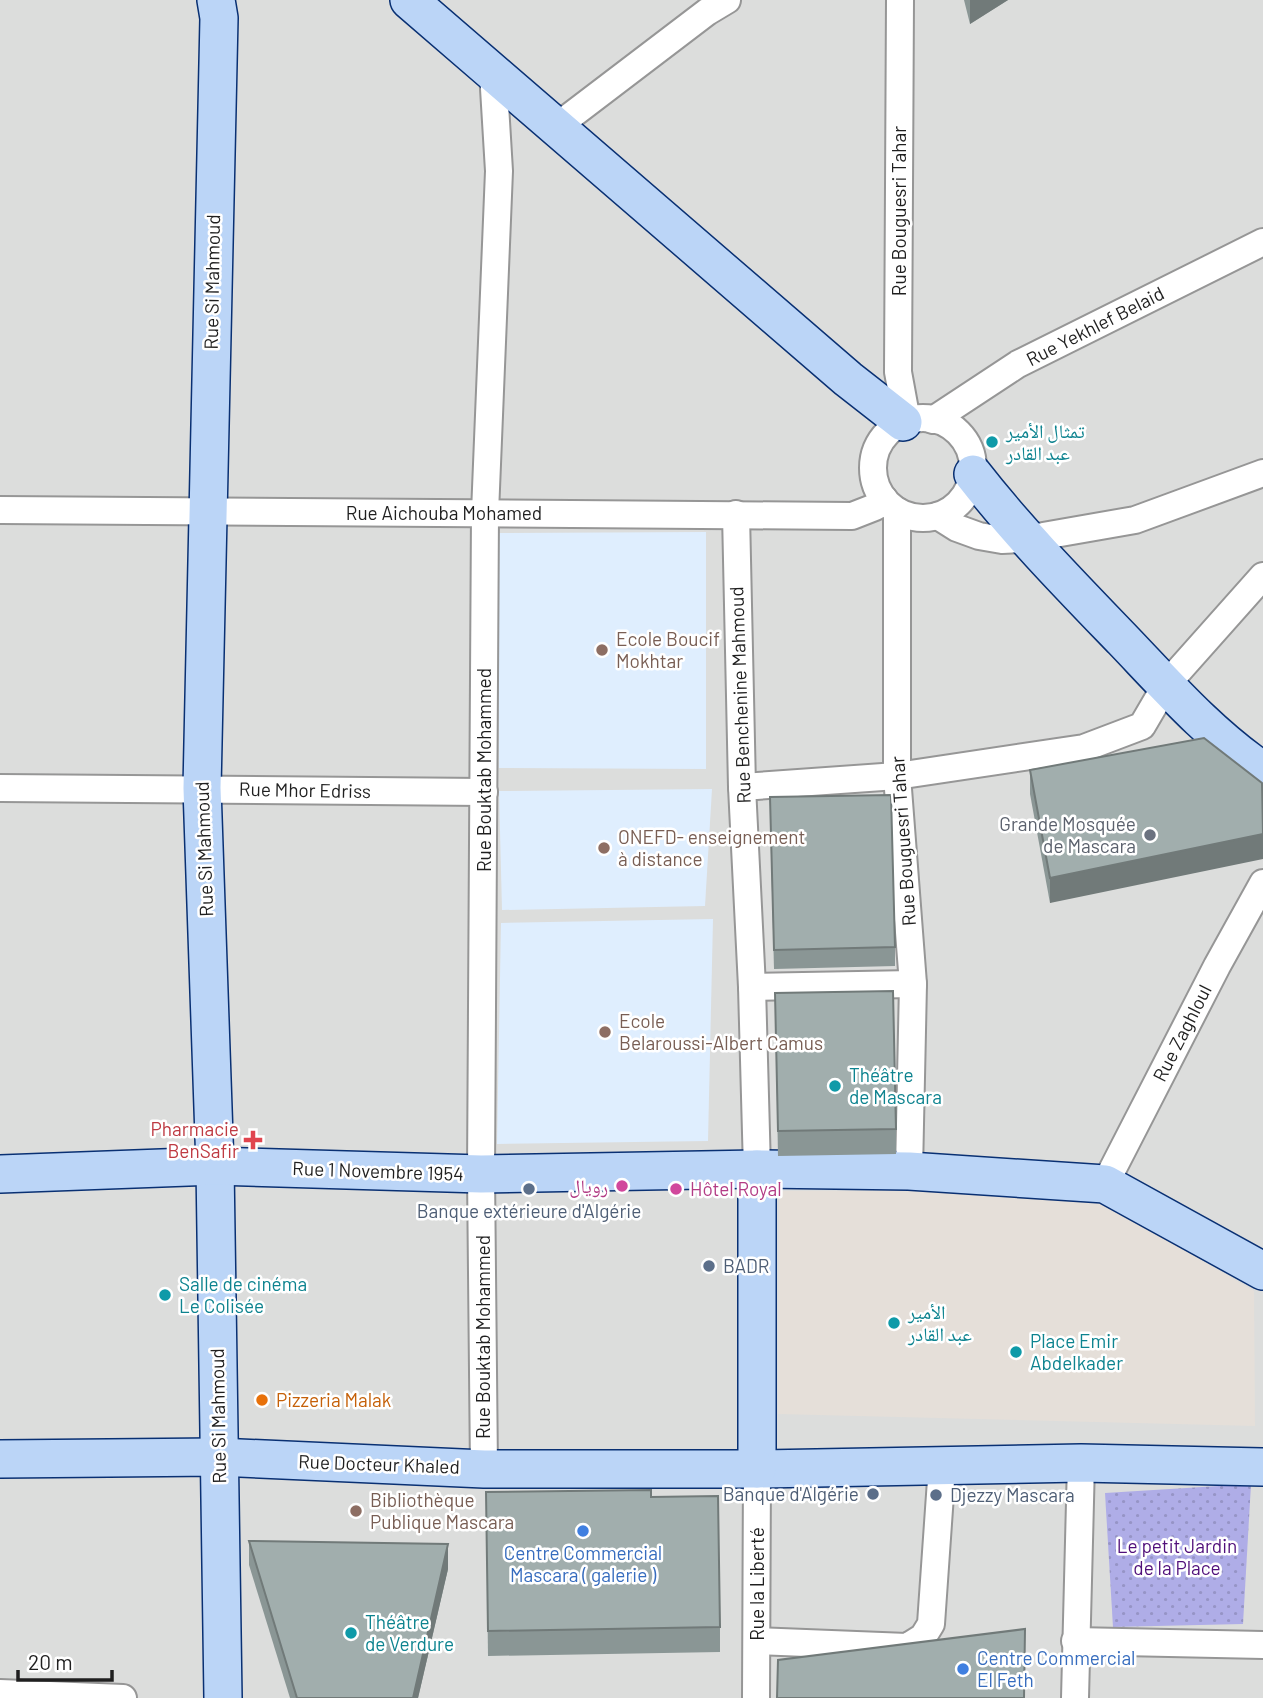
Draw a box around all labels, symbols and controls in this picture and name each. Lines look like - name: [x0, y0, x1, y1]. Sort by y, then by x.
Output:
- street label: Rue Bouguesri Tahar: [887, 126, 910, 296]
- street label: Rue Si Mahmoud: [199, 214, 224, 350]
- street label: Rue Yekhlef Belaid: [1022, 281, 1167, 370]
- place label: تمثال الأمير عبد القادر: [1005, 419, 1085, 465]
- marker: تمثال الأمير عبد القادر: [984, 434, 1000, 450]
- street label: Rue Aichouba Mohamed: [346, 501, 542, 524]
- street label: Rue Benchenine Mahmoud: [724, 586, 755, 804]
- place label: Ecole Boucif Mokhtar: [616, 627, 720, 672]
- marker: Ecole Boucif Mokhtar: [594, 642, 610, 658]
- street label: Rue Bouktab Mohammed: [472, 668, 495, 872]
- street label: Rue Bouguesri Tahar: [885, 755, 920, 927]
- street label: Rue Mhor Edriss: [239, 777, 371, 802]
- street label: Rue Si Mahmoud: [190, 781, 217, 917]
- place label: Grande Mosquée de Mascara: [999, 812, 1136, 857]
- place label: ONEFD- enseignement à distance: [618, 825, 805, 870]
- marker: Grande Mosquée de Mascara: [1142, 827, 1158, 843]
- marker: ONEFD- enseignement à distance: [596, 840, 612, 856]
- street label: Rue Zaghloul: [1147, 981, 1216, 1085]
- place label: Ecole Belaroussi-Albert Camus: [619, 1009, 823, 1054]
- marker: Ecole Belaroussi-Albert Camus: [597, 1024, 613, 1040]
- place label: Théâtre de Mascara: [849, 1063, 942, 1108]
- marker: Théâtre de Mascara: [827, 1078, 843, 1094]
- place label: Pharmacie BenSafir: [151, 1117, 239, 1162]
- marker: Pharmacie BenSafir: [245, 1132, 261, 1148]
- street label: Rue 1 Novembre 1954: [292, 1156, 464, 1185]
- place label: رويال: [569, 1174, 608, 1198]
- place label: Hôtel Royal: [690, 1177, 782, 1200]
- marker: رويال: [614, 1178, 630, 1194]
- marker: Banque extérieure d'Algérie: [521, 1181, 537, 1197]
- marker: Hôtel Royal: [668, 1181, 684, 1197]
- place label: Banque extérieure d'Algérie: [417, 1199, 641, 1222]
- street label: Rue Bouktab Mohammed: [471, 1235, 494, 1439]
- place label: BADR: [723, 1254, 769, 1277]
- marker: BADR: [701, 1258, 717, 1274]
- place label: Salle de cinéma Le Colisée: [179, 1272, 307, 1317]
- marker: Salle de cinéma Le Colisée: [157, 1287, 173, 1303]
- place label: الأمير عبد القادر: [907, 1300, 972, 1346]
- marker: الأمير عبد القادر: [886, 1315, 902, 1331]
- place label: Place Emir Abdelkader: [1030, 1329, 1123, 1374]
- marker: Place Emir Abdelkader: [1008, 1344, 1024, 1360]
- street label: Rue Si Mahmoud: [205, 1348, 230, 1484]
- place label: Pizzeria Malak: [276, 1388, 391, 1411]
- marker: Pizzeria Malak: [254, 1392, 270, 1408]
- street label: Rue Docteur Khaled: [298, 1449, 460, 1478]
- place label: Banque d'Algérie: [723, 1482, 859, 1505]
- place label: Djezzy Mascara: [950, 1483, 1075, 1506]
- marker: Banque d'Algérie: [865, 1486, 881, 1502]
- marker: Djezzy Mascara: [928, 1487, 944, 1503]
- place label: Bibliothèque Publique Mascara: [370, 1488, 514, 1533]
- marker: Bibliothèque Publique Mascara: [348, 1503, 364, 1519]
- marker: Centre Commercial Mascara ( galerie ): [575, 1523, 591, 1539]
- street label: Rue la Liberté: [745, 1527, 768, 1641]
- park label: Le petit Jardin de la Place: [1117, 1534, 1237, 1579]
- place label: Centre Commercial Mascara ( galerie ): [504, 1541, 662, 1586]
- place label: Théâtre de Verdure: [365, 1610, 454, 1655]
- marker: Théâtre de Verdure: [343, 1625, 359, 1641]
- scale bar: [18, 1638, 112, 1682]
- place label: Centre Commercial El Feth: [977, 1646, 1135, 1691]
- text: 20 m: [28, 1649, 73, 1674]
- marker: Centre Commercial El Feth: [955, 1661, 971, 1677]

